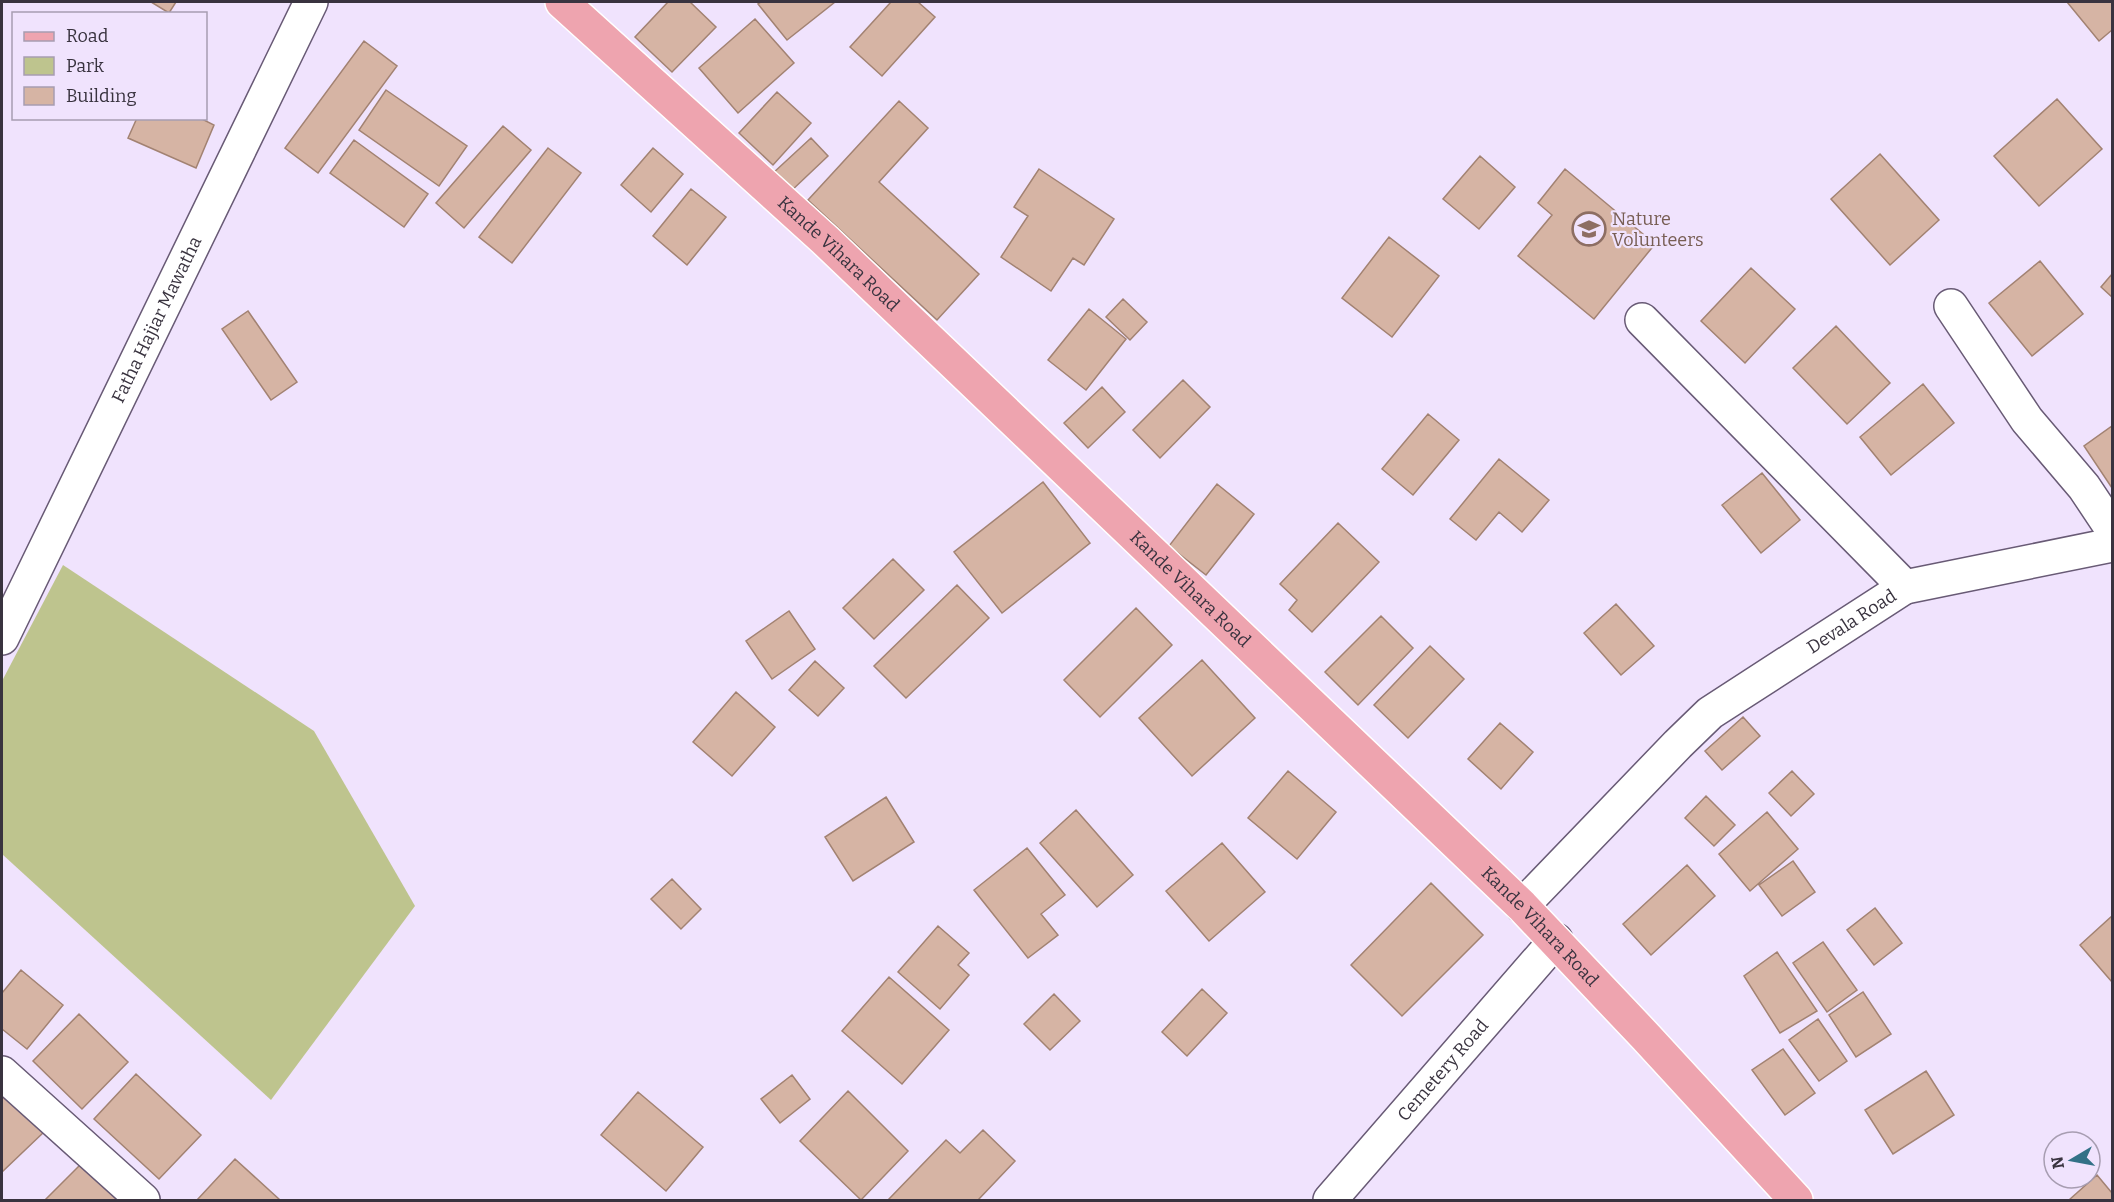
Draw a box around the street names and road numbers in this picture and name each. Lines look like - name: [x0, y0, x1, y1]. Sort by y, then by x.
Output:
- street label: Kande Vihara Road: [773, 192, 904, 316]
- street label: Fatha Hajiar Mawatha: [107, 233, 206, 406]
- street label: Kande Vihara Road: [1125, 526, 1256, 652]
- street label: Devala Road: [1803, 584, 1901, 658]
- street label: Kande Vihara Road: [1477, 862, 1604, 991]
- street label: Cemetery Road: [1393, 1014, 1493, 1126]

